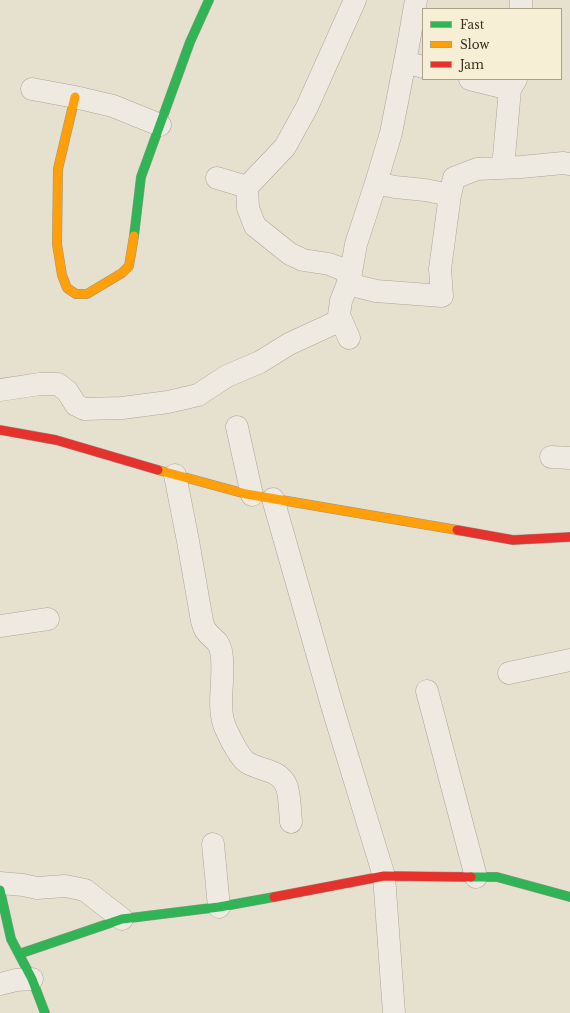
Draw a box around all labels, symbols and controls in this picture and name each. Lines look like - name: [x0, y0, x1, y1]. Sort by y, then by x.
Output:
- legend: [422, 8, 562, 80]
- text: Fast: [460, 17, 484, 32]
- text: Slow: [460, 37, 489, 52]
- text: Jam: [460, 57, 484, 72]

